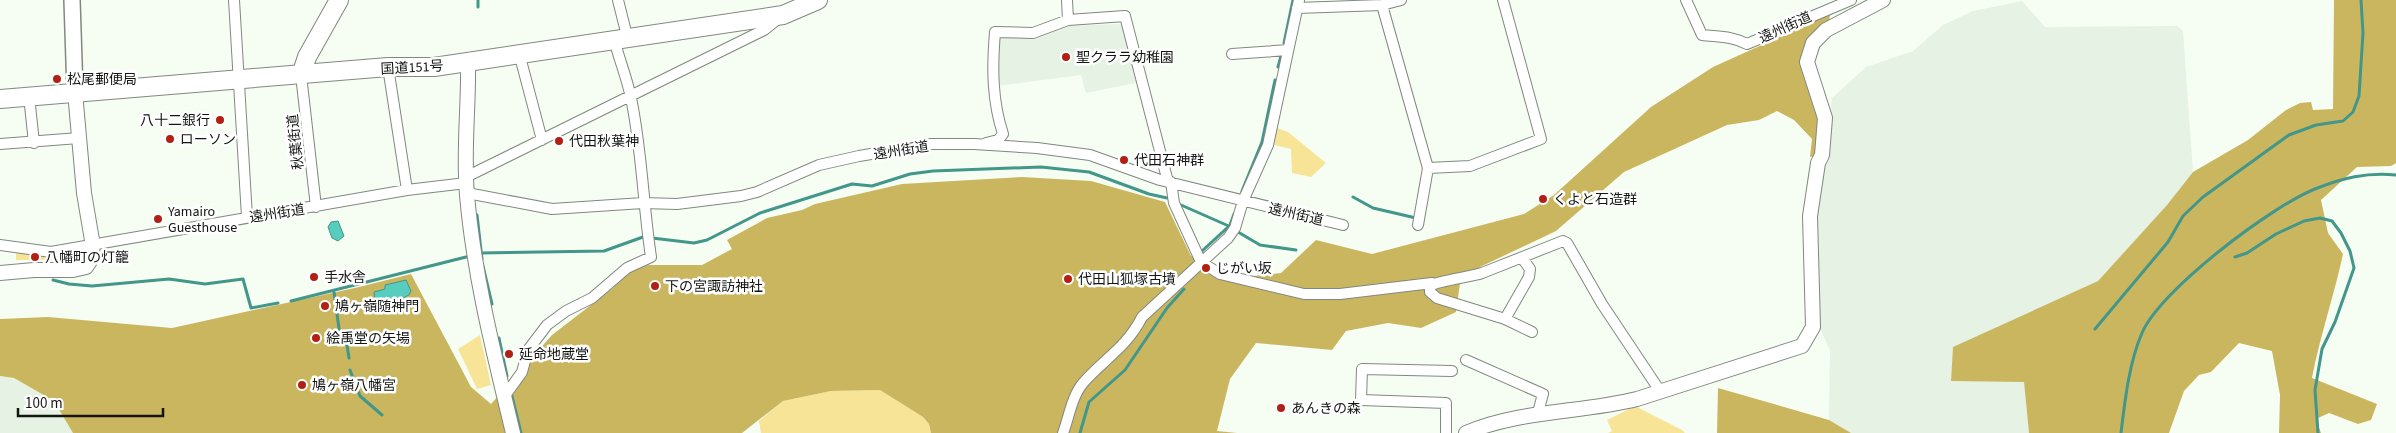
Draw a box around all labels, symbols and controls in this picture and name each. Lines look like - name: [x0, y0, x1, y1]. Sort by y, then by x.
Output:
- street label: 遠州街道: [1756, 7, 1815, 48]
- place label: 聖クララ幼稚園: [1076, 48, 1174, 68]
- marker: 聖クララ幼稚園: [1060, 51, 1072, 63]
- street label: 国道151号: [380, 56, 444, 80]
- place label: 松尾郵便局: [67, 70, 137, 90]
- marker: 松尾郵便局: [51, 73, 63, 85]
- place label: 八十二銀行: [140, 111, 210, 131]
- street label: 秋葉街道: [283, 113, 309, 171]
- marker: 八十二銀行: [214, 114, 226, 126]
- place label: ローソン: [180, 130, 236, 150]
- place label: 代田秋葉神: [569, 132, 639, 152]
- marker: ローソン: [164, 133, 176, 145]
- marker: 代田秋葉神: [553, 135, 565, 147]
- street label: 遠州街道: [872, 137, 930, 165]
- place label: 代田石神群: [1134, 151, 1204, 171]
- marker: 代田石神群: [1118, 154, 1130, 166]
- place label: くよと石造群: [1553, 190, 1637, 210]
- marker: くよと石造群: [1537, 193, 1549, 205]
- street label: 遠州街道: [1266, 199, 1325, 231]
- street label: 遠州街道: [248, 200, 306, 228]
- place label: Yamairo Guesthouse: [167, 202, 237, 238]
- marker: Yamairo Guesthouse: [152, 213, 164, 225]
- place label: 八幡町の灯籠: [45, 248, 129, 268]
- marker: 八幡町の灯籠: [29, 251, 41, 263]
- place label: じがい坂: [1216, 259, 1272, 279]
- marker: じがい坂: [1200, 262, 1212, 274]
- place label: 手水舎: [324, 268, 366, 288]
- place label: 代田山狐塚古墳: [1078, 270, 1176, 290]
- marker: 手水舎: [308, 271, 320, 283]
- marker: 代田山狐塚古墳: [1062, 273, 1074, 285]
- place label: 下の宮諏訪神社: [665, 277, 763, 297]
- marker: 下の宮諏訪神社: [649, 280, 661, 292]
- place label: 鳩ヶ嶺随神門: [335, 297, 419, 317]
- marker: 鳩ヶ嶺随神門: [319, 300, 331, 312]
- place label: 絵禹堂の矢場: [326, 329, 410, 349]
- marker: 絵禹堂の矢場: [310, 332, 322, 344]
- place label: 延命地蔵堂: [519, 345, 589, 365]
- marker: 延命地蔵堂: [503, 348, 515, 360]
- place label: 鳩ヶ嶺八幡宮: [312, 376, 396, 396]
- marker: 鳩ヶ嶺八幡宮: [296, 379, 308, 391]
- scale bar: [18, 386, 162, 418]
- text: 100 m: [25, 393, 63, 414]
- place label: あんきの森: [1291, 399, 1361, 419]
- marker: あんきの森: [1275, 402, 1287, 414]

